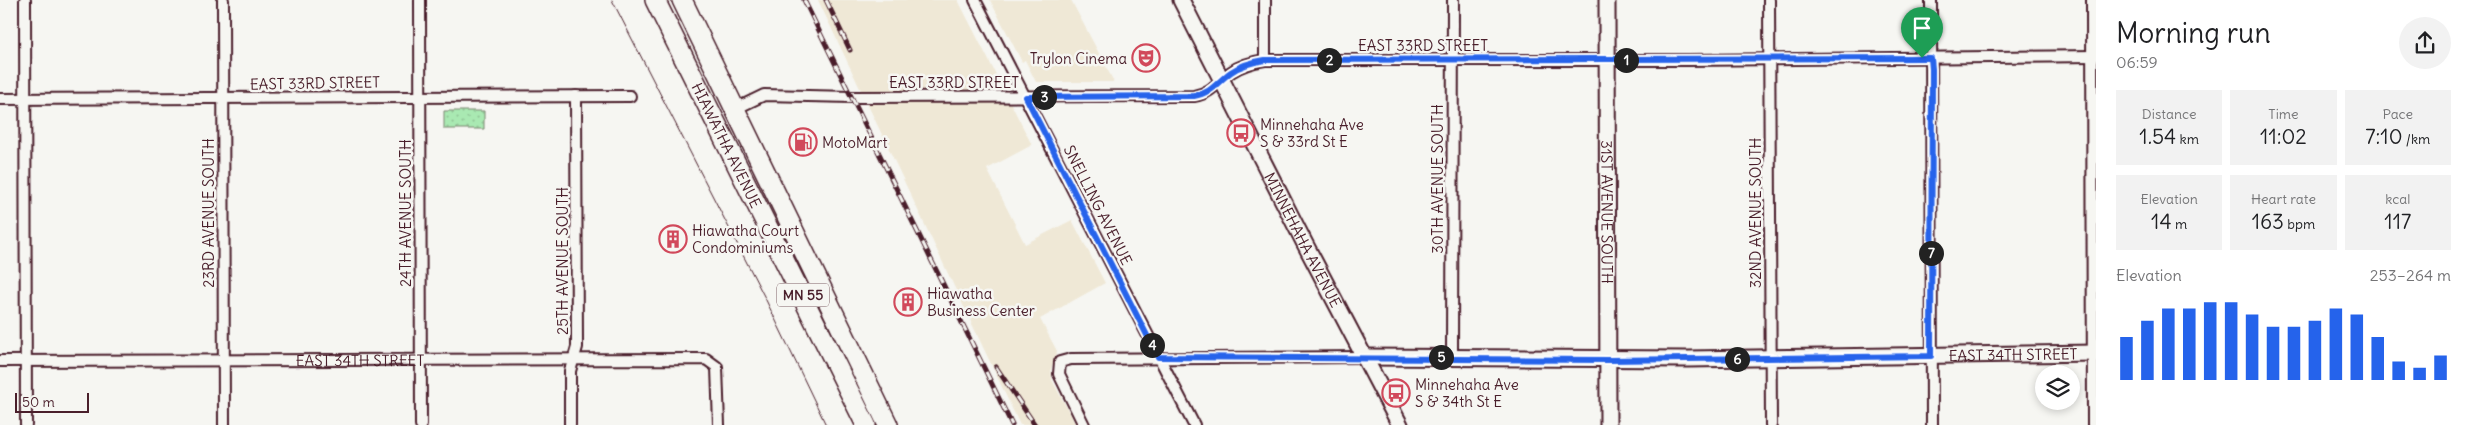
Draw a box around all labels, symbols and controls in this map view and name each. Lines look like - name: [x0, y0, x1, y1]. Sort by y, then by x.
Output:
- pin: [1901, 7, 1943, 58]
- icon: arrive: [1908, 14, 1936, 42]
- text: Morning run: [2116, 15, 2271, 51]
- button: share: [2399, 17, 2451, 69]
- street label: EAST 33RD STREET: [1358, 36, 1488, 55]
- theatre icon: Trylon Cinema: [1131, 43, 1161, 73]
- pin: 2: [1316, 48, 1342, 72]
- pin: 1: [1614, 48, 1638, 72]
- place label: Trylon Cinema: [1030, 49, 1127, 68]
- text: 2: [1326, 51, 1333, 69]
- text: 1: [1624, 51, 1629, 69]
- text: 06:59: [2116, 52, 2158, 72]
- street label: EAST 33RD STREET: [250, 72, 380, 94]
- street label: EAST 33RD STREET: [889, 73, 1019, 92]
- street label: HIAWATHA AVENUE: [688, 79, 766, 211]
- pin: 3: [1032, 84, 1056, 110]
- text: 3: [1041, 88, 1048, 106]
- street label: 30TH AVENUE SOUTH: [1428, 104, 1447, 254]
- text: Distance: [2142, 105, 2197, 123]
- text: Time: [2268, 105, 2299, 123]
- text: Pace: [2383, 105, 2413, 123]
- place label: Minnehaha Ave S & 33rd St E: [1260, 115, 1364, 151]
- bus stop icon: Minnehaha Ave S & 33rd St E: [1226, 118, 1256, 148]
- text: 1.54: [2139, 123, 2176, 150]
- text: 11:02: [2260, 123, 2307, 150]
- text: 7:10: [2365, 123, 2403, 150]
- fuel station icon: MotoMart: [788, 127, 818, 157]
- text: km: [2176, 130, 2199, 148]
- text: /km: [2403, 130, 2430, 148]
- place label: MotoMart: [822, 133, 888, 152]
- street label: 23RD AVENUE SOUTH: [199, 138, 218, 288]
- street label: 32ND AVENUE SOUTH: [1746, 138, 1765, 288]
- street label: 24TH AVENUE SOUTH: [396, 139, 415, 287]
- street label: 31ST AVENUE SOUTH: [1598, 140, 1617, 284]
- street label: SNELLING AVENUE: [1060, 142, 1136, 268]
- street label: MINNEHAHA AVENUE: [1261, 169, 1346, 311]
- street label: 25TH AVENUE SOUTH: [553, 187, 572, 335]
- text: Elevation: [2140, 190, 2198, 208]
- text: Heart rate: [2251, 190, 2316, 208]
- text: kcal: [2385, 190, 2410, 208]
- text: 14: [2151, 208, 2172, 235]
- text: 163: [2252, 208, 2284, 235]
- text: 117: [2384, 208, 2411, 235]
- text: m: [2172, 215, 2187, 233]
- text: bpm: [2284, 215, 2315, 233]
- place label: Hiawatha Court Condominiums: [692, 221, 799, 257]
- building icon: Hiawatha Court Condominiums: [658, 224, 688, 254]
- pin: 7: [1918, 240, 1944, 266]
- text: 7: [1928, 244, 1935, 262]
- text: Elevation: [2116, 265, 2182, 285]
- text: 253–264 m: [2370, 265, 2451, 285]
- road number: MN 55: [777, 284, 829, 306]
- place label: Hiawatha Business Center: [927, 284, 1035, 320]
- building icon: Hiawatha Business Center: [893, 287, 923, 317]
- pin: 4: [1140, 332, 1164, 358]
- text: 4: [1148, 336, 1157, 354]
- pin: 5: [1428, 344, 1454, 370]
- street label: EAST 34TH STREET: [1949, 344, 2078, 365]
- pin: 6: [1724, 346, 1750, 372]
- text: 5: [1437, 348, 1446, 366]
- street label: EAST 34TH STREET: [296, 350, 424, 370]
- text: 6: [1733, 350, 1742, 368]
- map controls: [2035, 365, 2080, 410]
- button: layers: [2035, 365, 2080, 410]
- place label: Minnehaha Ave S & 34th St E: [1415, 375, 1519, 411]
- bus stop icon: Minnehaha Ave S & 34th St E: [1381, 378, 1411, 408]
- scale bar: [15, 390, 89, 413]
- text: 50 m: [22, 393, 55, 411]

